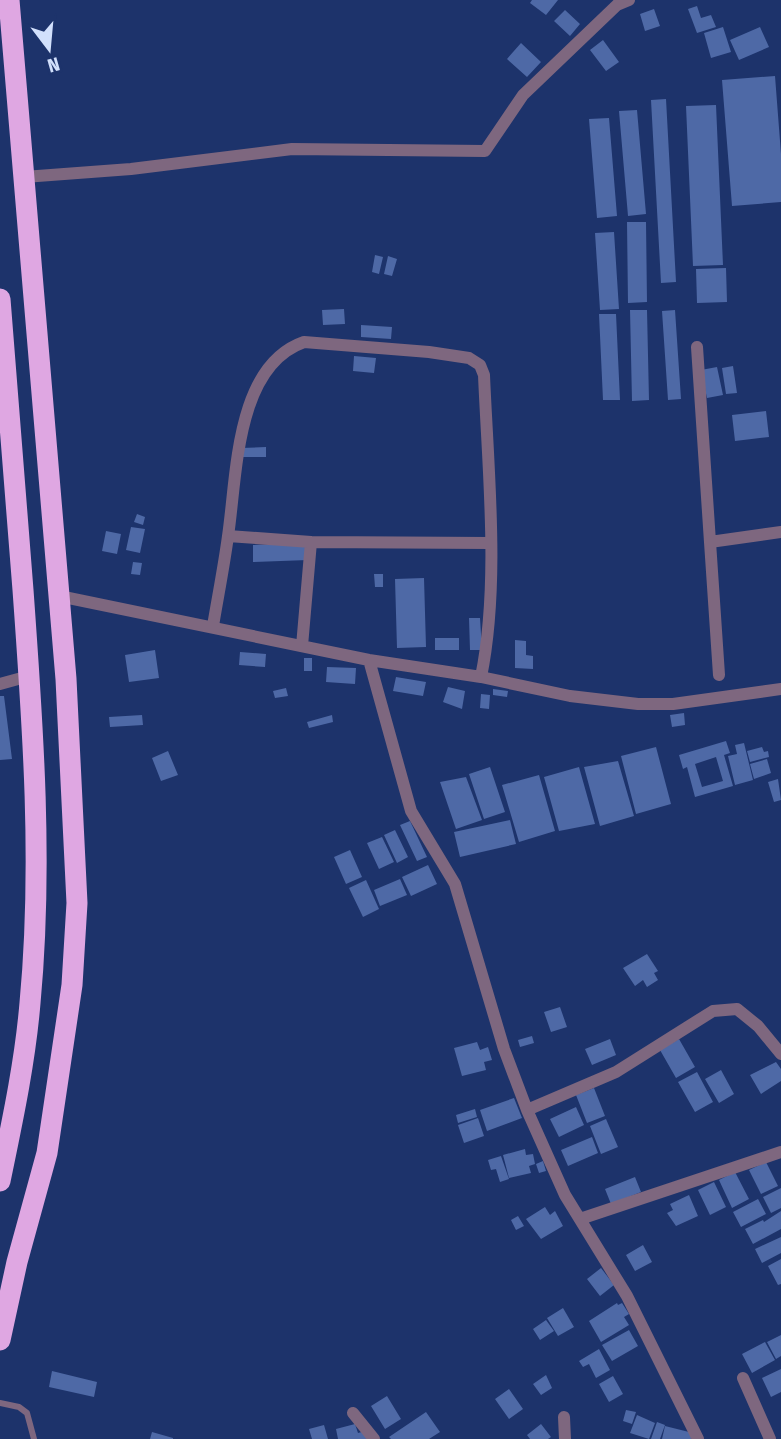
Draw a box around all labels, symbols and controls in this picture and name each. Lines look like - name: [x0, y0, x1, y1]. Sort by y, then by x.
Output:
- north arrow: [14, 14, 84, 84]
- text: N: [45, 52, 62, 77]

